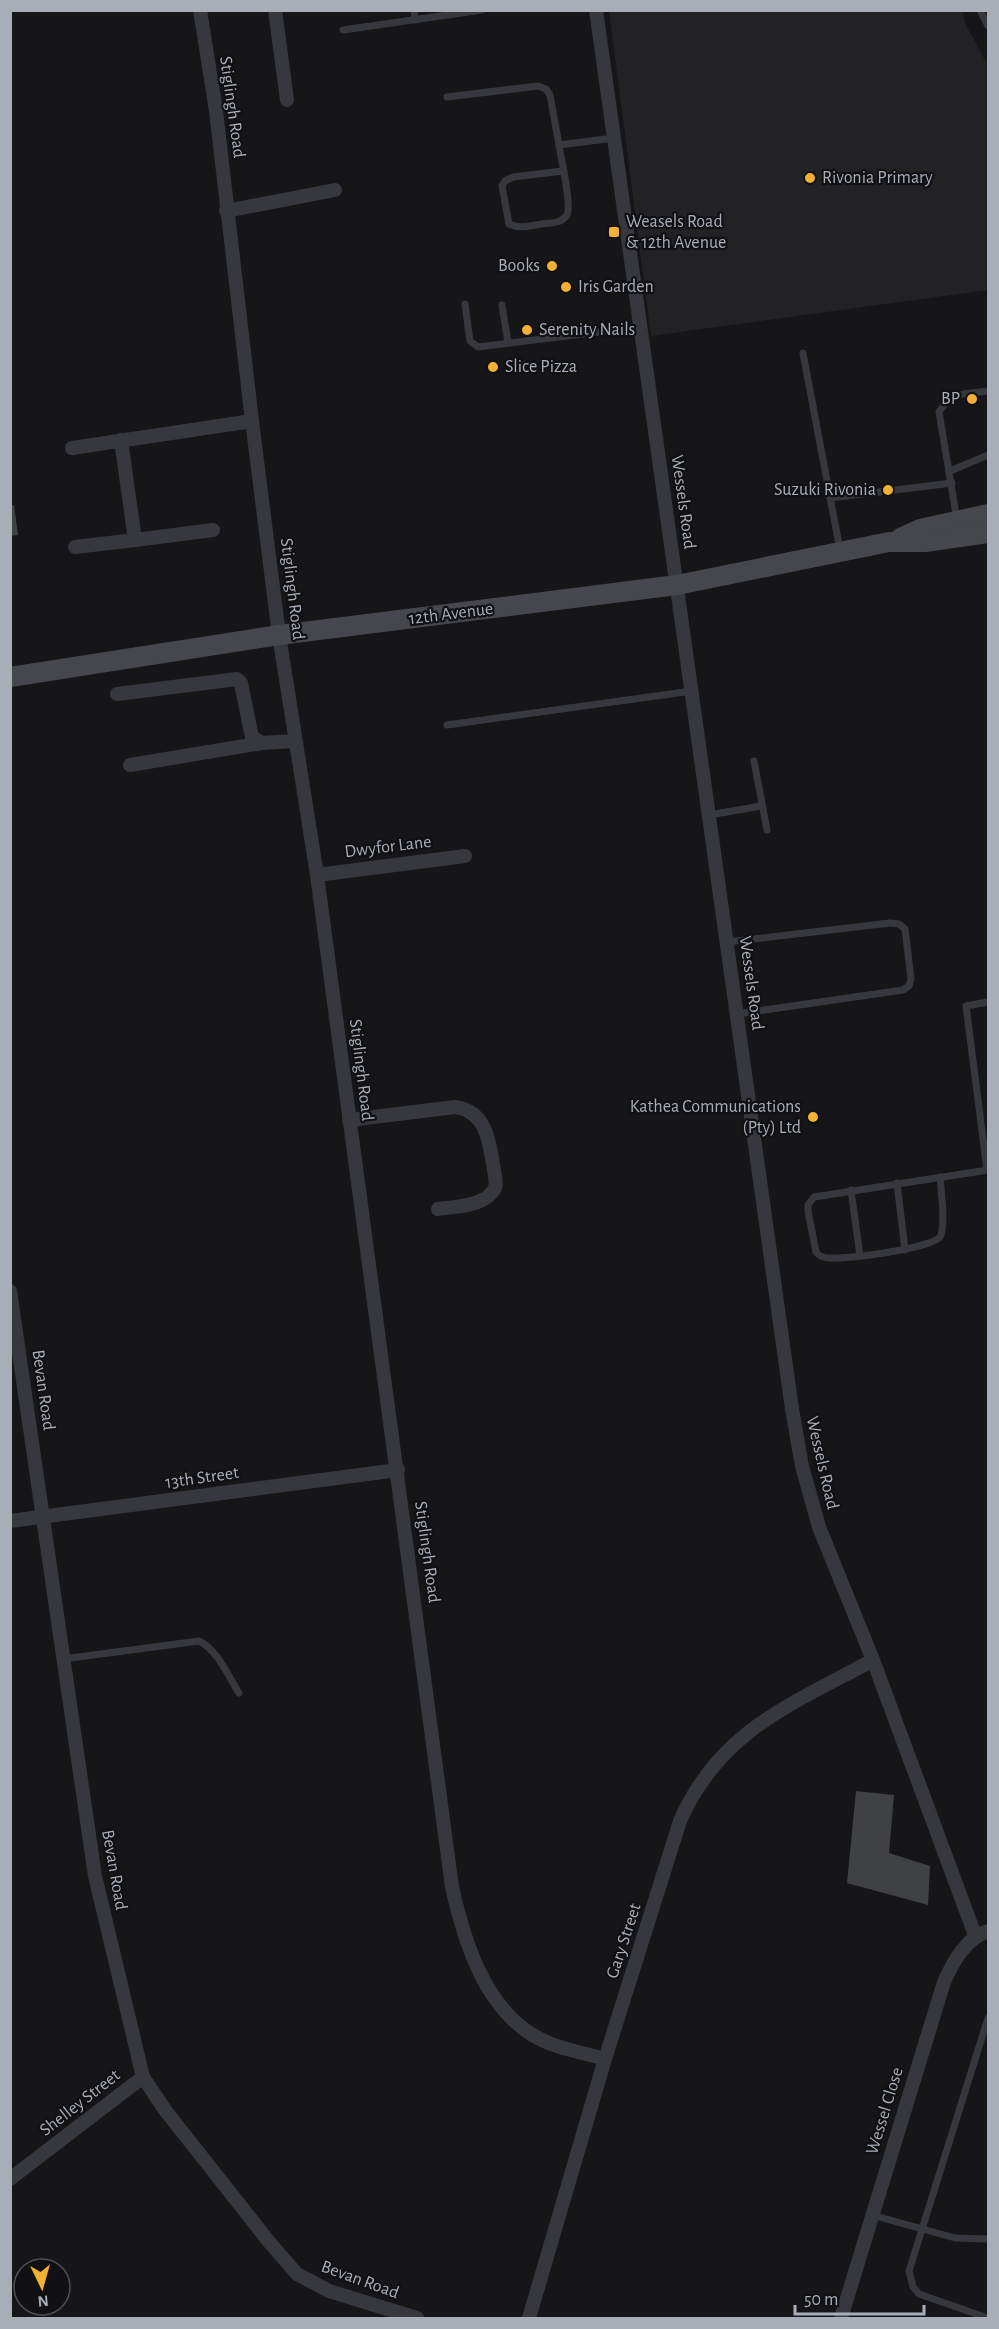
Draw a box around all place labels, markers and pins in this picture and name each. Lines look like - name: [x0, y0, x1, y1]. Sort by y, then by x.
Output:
- place label: Rivonia Primary: [822, 169, 933, 187]
- marker: Rivonia Primary: [803, 171, 817, 185]
- place label: Weasels Road & 12th Avenue: [626, 213, 726, 252]
- marker: Weasels Road & 12th Avenue: [607, 225, 621, 239]
- place label: Books: [498, 257, 540, 275]
- marker: Books: [545, 259, 559, 273]
- place label: Iris Garden: [578, 278, 654, 296]
- marker: Iris Garden: [559, 280, 573, 294]
- place label: Serenity Nails: [539, 321, 635, 339]
- marker: Serenity Nails: [520, 323, 534, 337]
- place label: Slice Pizza: [505, 358, 577, 376]
- marker: Slice Pizza: [486, 360, 500, 374]
- place label: BP: [941, 390, 960, 408]
- marker: BP: [965, 392, 979, 406]
- place label: Suzuki Rivonia: [774, 481, 876, 499]
- marker: Suzuki Rivonia: [881, 483, 895, 497]
- place label: Kathea Communications (Pty) Ltd: [630, 1098, 801, 1137]
- marker: Kathea Communications (Pty) Ltd: [806, 1110, 820, 1124]

